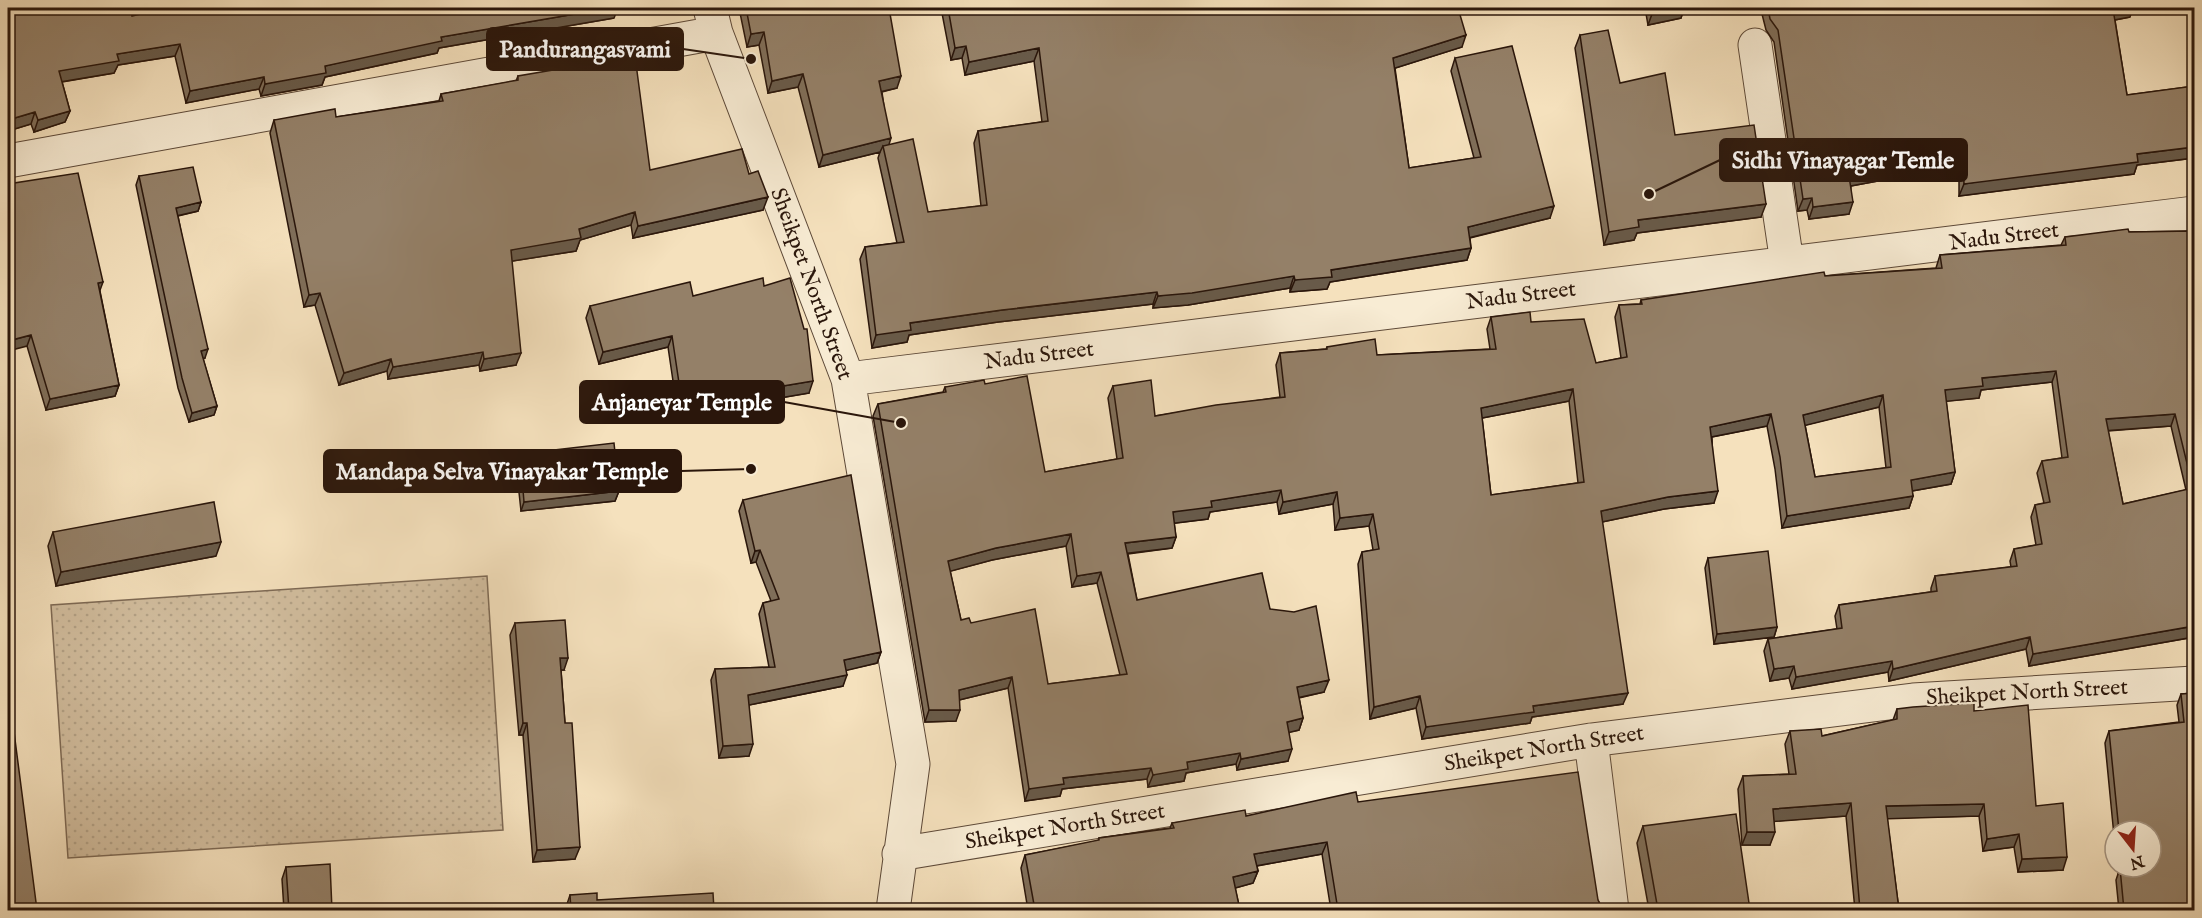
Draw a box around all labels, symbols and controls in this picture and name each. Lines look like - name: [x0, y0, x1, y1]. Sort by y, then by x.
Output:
- callout: Pandurangasvami: [487, 28, 683, 70]
- text: Pandurangasvami: [499, 35, 671, 66]
- callout: Sidhi Vinayagar Temle: [1720, 139, 1967, 181]
- text: Sidhi Vinayagar Temle: [1732, 146, 1954, 177]
- street label: Sheikpet North Street: [763, 184, 859, 384]
- street label: Nadu Street: [1947, 216, 2061, 258]
- street label: Nadu Street: [1464, 275, 1578, 317]
- street label: Nadu Street: [982, 335, 1096, 377]
- callout: Anjaneyar Temple: [580, 381, 784, 423]
- text: Anjaneyar Temple: [591, 388, 772, 419]
- callout: Mandapa Selva Vinayakar Temple: [324, 450, 681, 492]
- text: Mandapa Selva Vinayakar Temple: [336, 457, 668, 488]
- street label: Sheikpet North Street: [1925, 674, 2129, 712]
- street label: Sheikpet North Street: [1442, 719, 1646, 779]
- street label: Sheikpet North Street: [963, 797, 1167, 857]
- north arrow: [2103, 819, 2163, 879]
- text: N: [2127, 850, 2147, 873]

